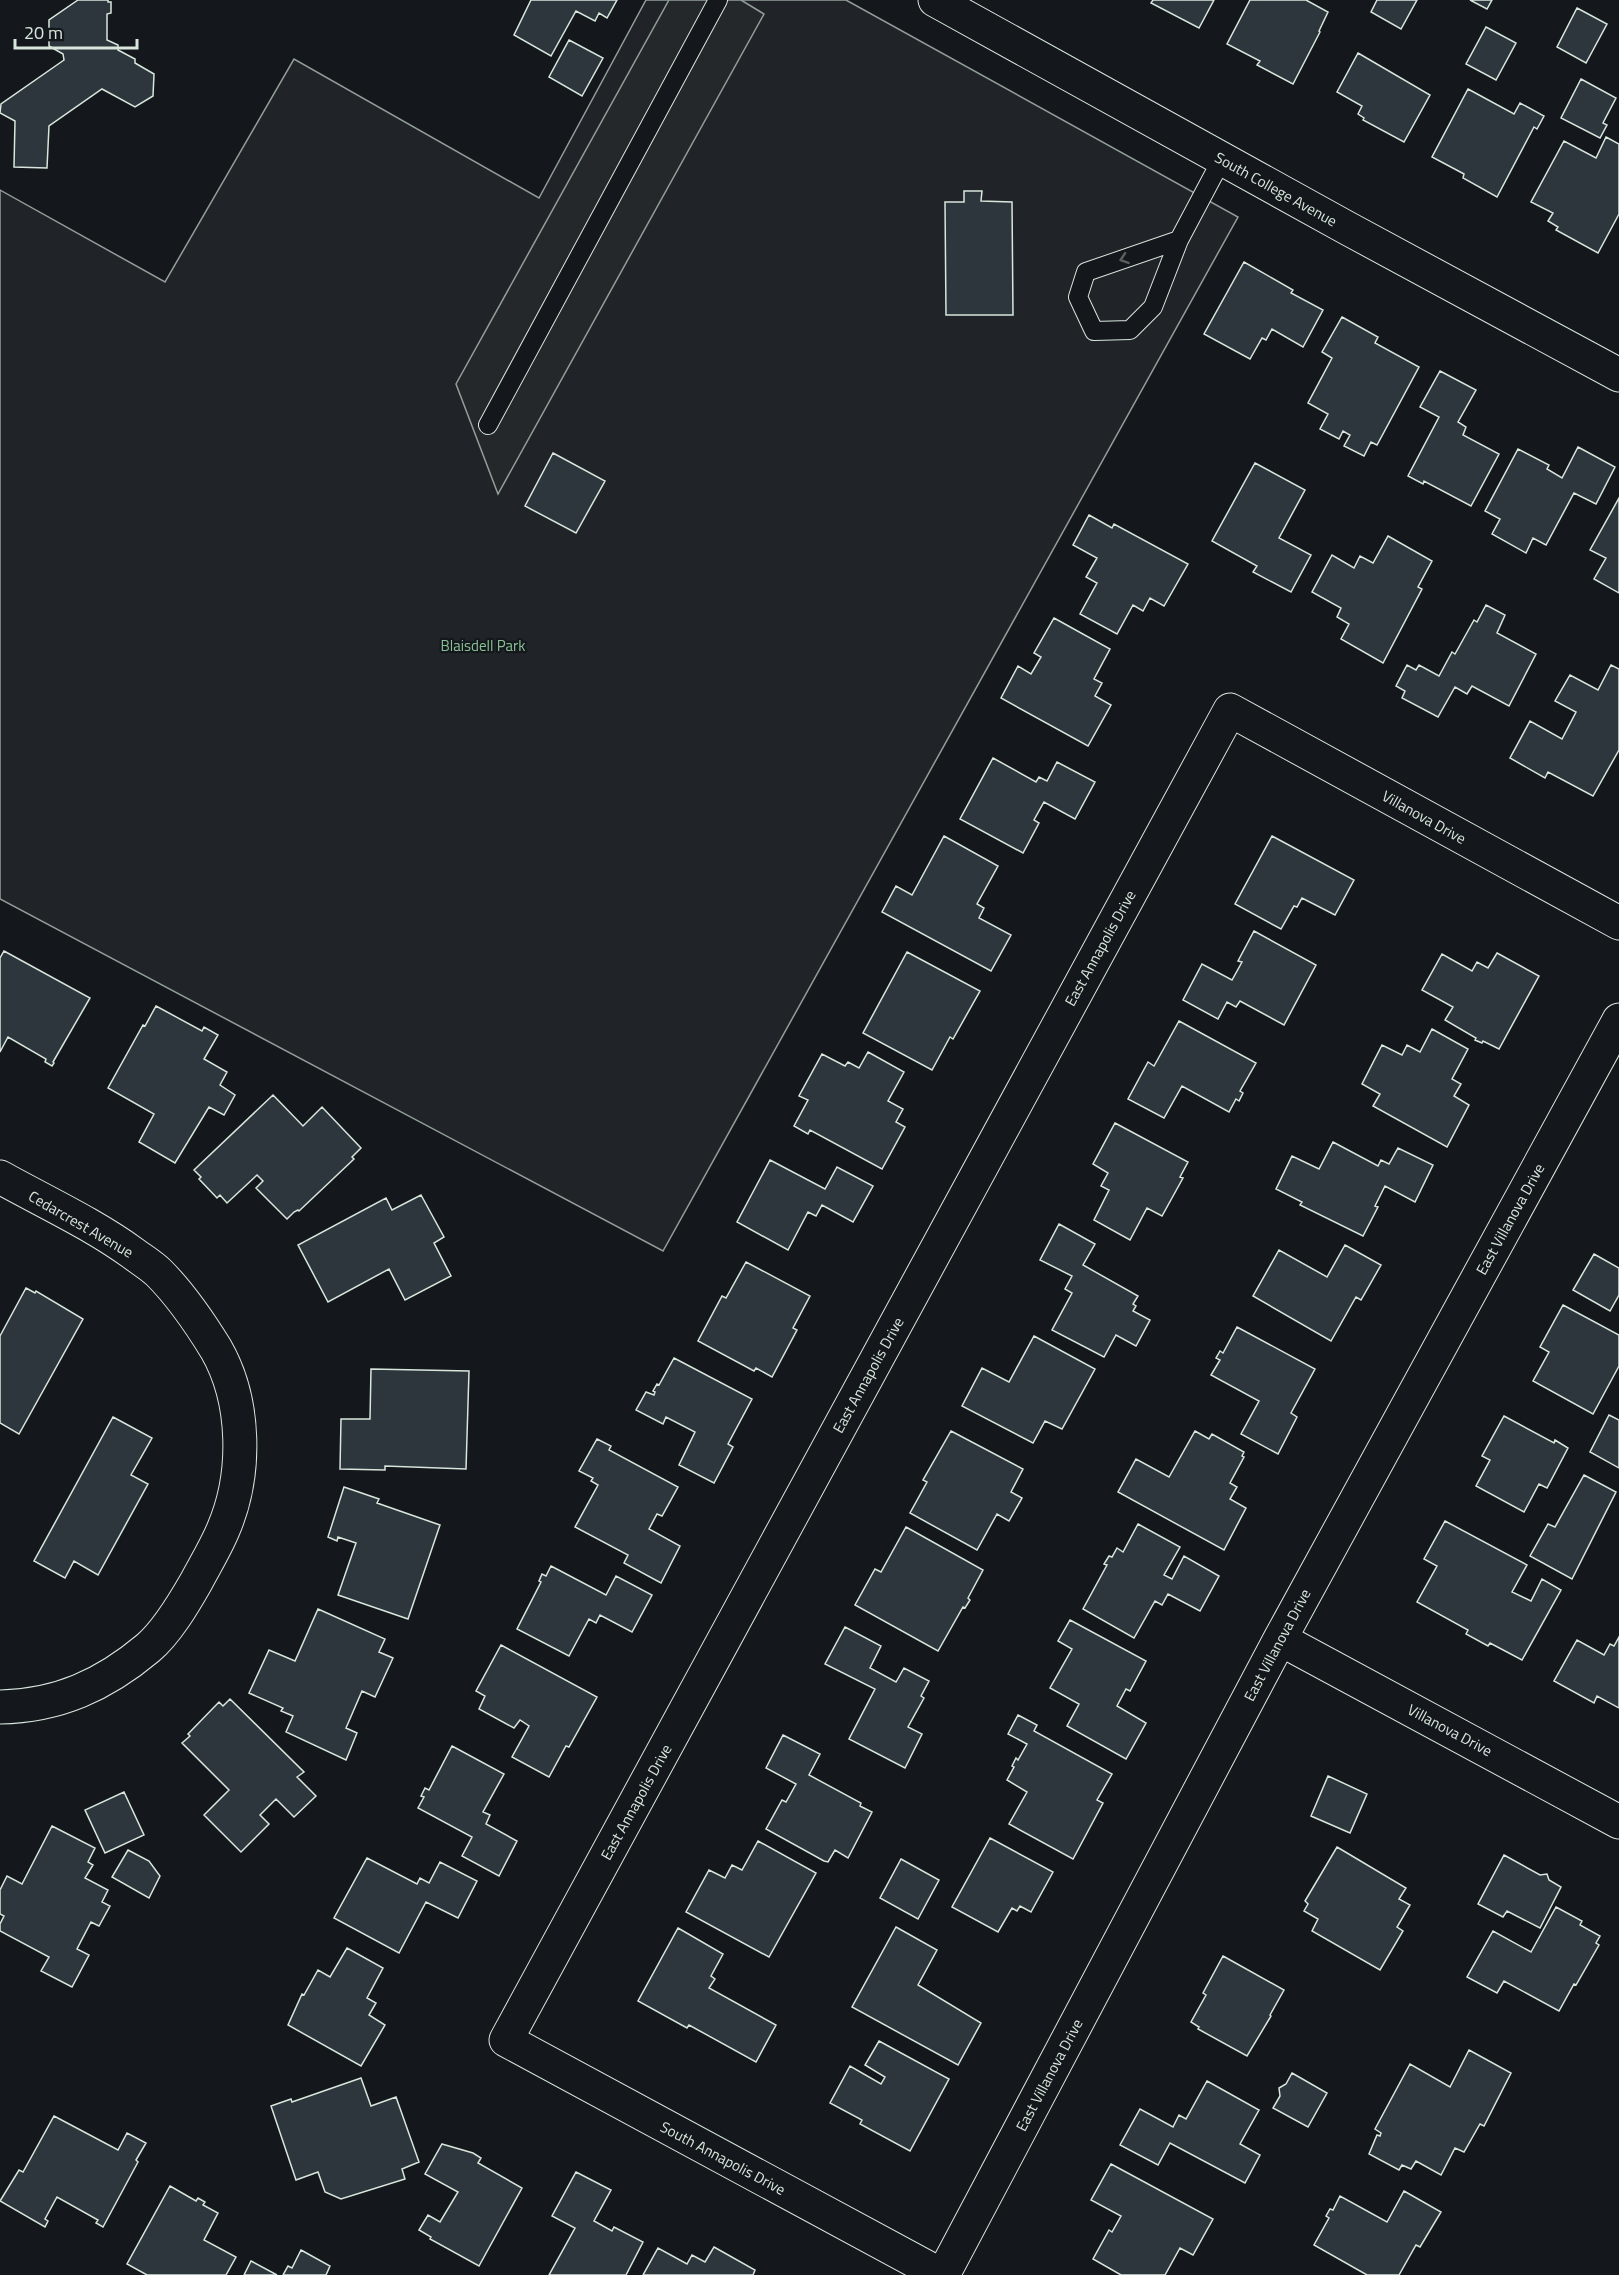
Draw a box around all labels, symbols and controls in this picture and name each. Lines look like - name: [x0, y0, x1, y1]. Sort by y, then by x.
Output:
- scale bar: [15, 12, 136, 50]
- text: 20 m: [24, 19, 63, 46]
- street label: South College Avenue: [1211, 146, 1341, 232]
- one-way arrow: [1119, 251, 1130, 264]
- park label: Blaisdell Park: [441, 634, 525, 657]
- street label: Villanova Drive: [1378, 784, 1470, 850]
- street label: East Annapolis Drive: [1059, 886, 1141, 1010]
- street label: East Villanova Drive: [1470, 1159, 1550, 1279]
- street label: Cedarcrest Avenue: [24, 1185, 138, 1263]
- street label: East Annapolis Drive: [827, 1313, 909, 1437]
- street label: East Villanova Drive: [1238, 1585, 1316, 1705]
- street label: Villanova Drive: [1404, 1698, 1496, 1762]
- street label: East Annapolis Drive: [595, 1740, 677, 1864]
- street label: East Villanova Drive: [1010, 2015, 1088, 2135]
- street label: South Annapolis Drive: [656, 2115, 790, 2201]

